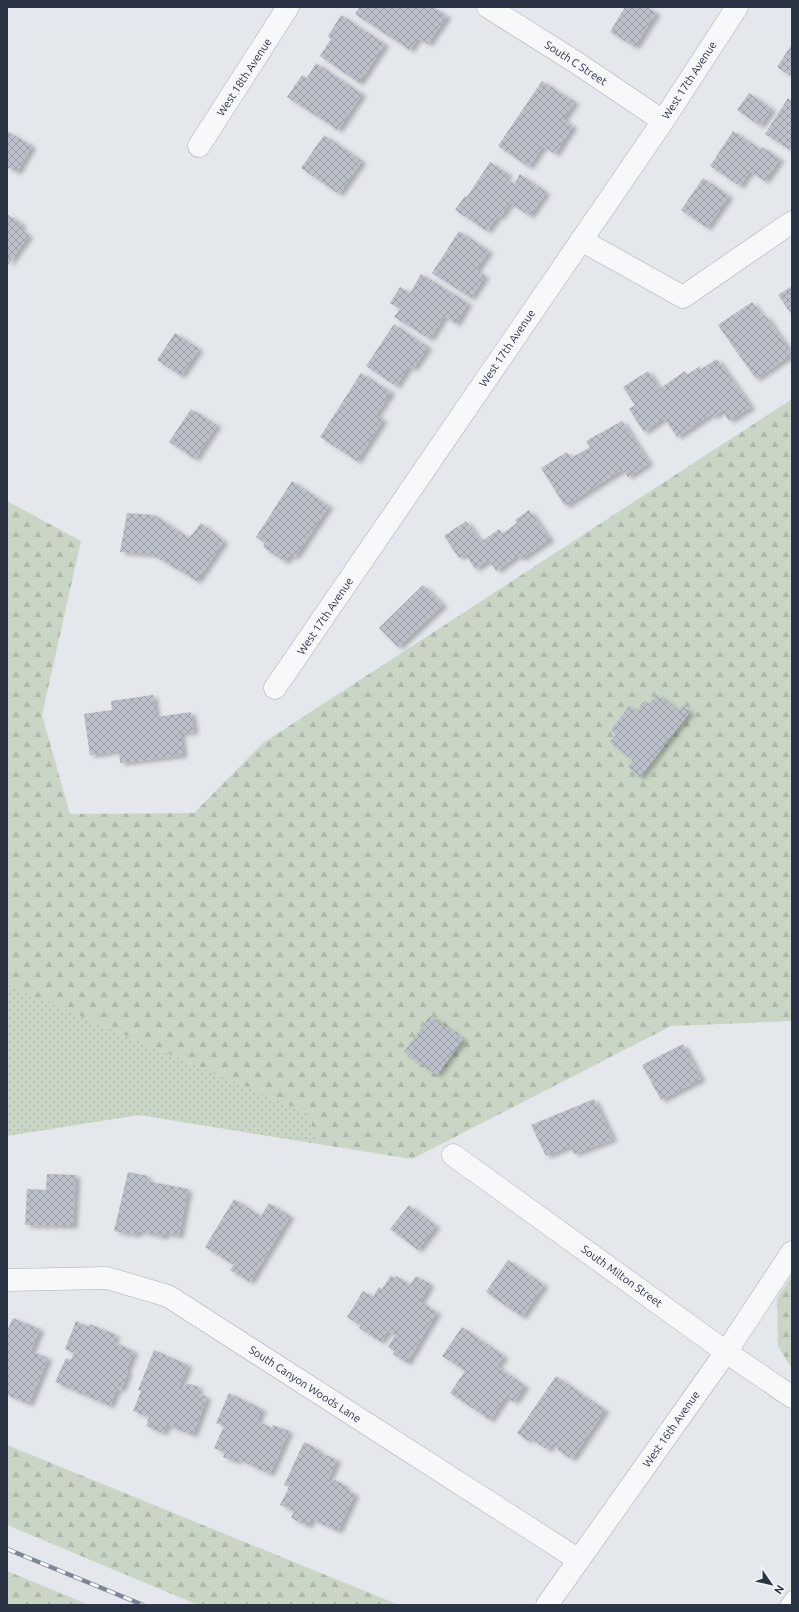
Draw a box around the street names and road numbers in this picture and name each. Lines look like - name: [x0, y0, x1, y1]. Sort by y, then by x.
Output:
- street label: West 18th Avenue: [214, 36, 274, 118]
- street label: South C Street: [543, 38, 610, 88]
- street label: West 17th Avenue: [659, 39, 719, 121]
- street label: West 17th Avenue: [477, 307, 537, 389]
- street label: West 17th Avenue: [295, 575, 355, 657]
- street label: South Milton Street: [579, 1243, 665, 1310]
- street label: South Canyon Woods Lane: [247, 1343, 363, 1425]
- street label: West 16th Avenue: [640, 1389, 702, 1469]

